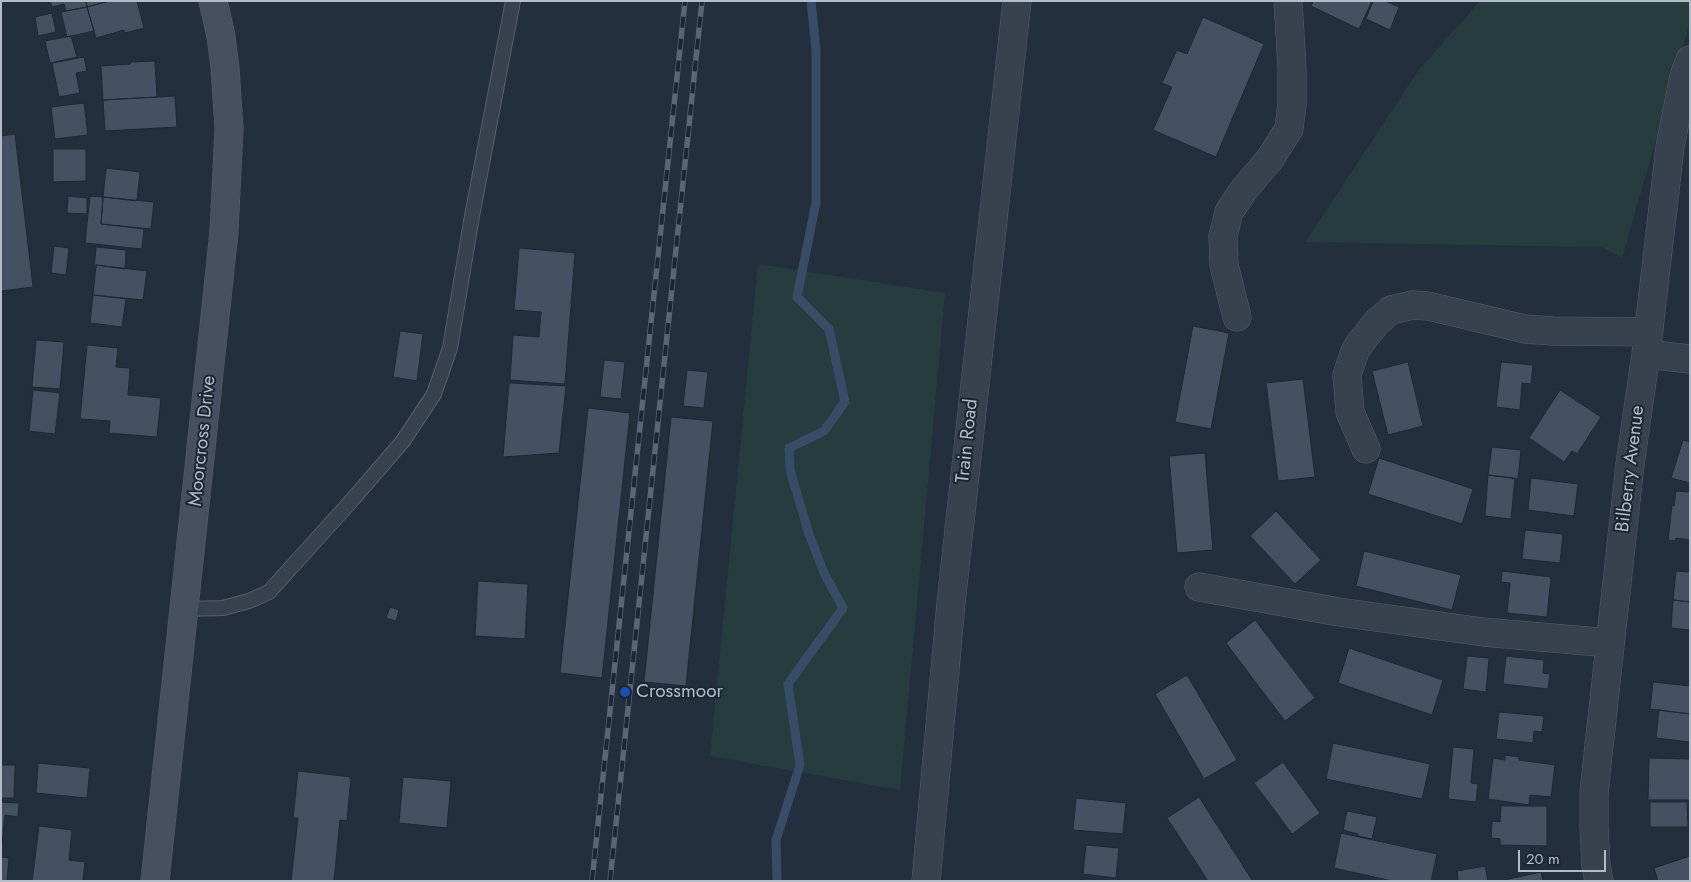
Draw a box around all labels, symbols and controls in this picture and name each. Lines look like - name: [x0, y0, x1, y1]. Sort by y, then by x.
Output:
- street label: Moorcross Drive: [185, 375, 221, 507]
- street label: Train Road: [952, 398, 984, 484]
- street label: Bilberry Avenue: [1612, 404, 1650, 534]
- place label: Crossmoor: [636, 681, 723, 703]
- marker: Crossmoor: [618, 685, 632, 699]
- scale bar: [1521, 840, 1608, 872]
- text: 20 m: [1526, 848, 1560, 870]

